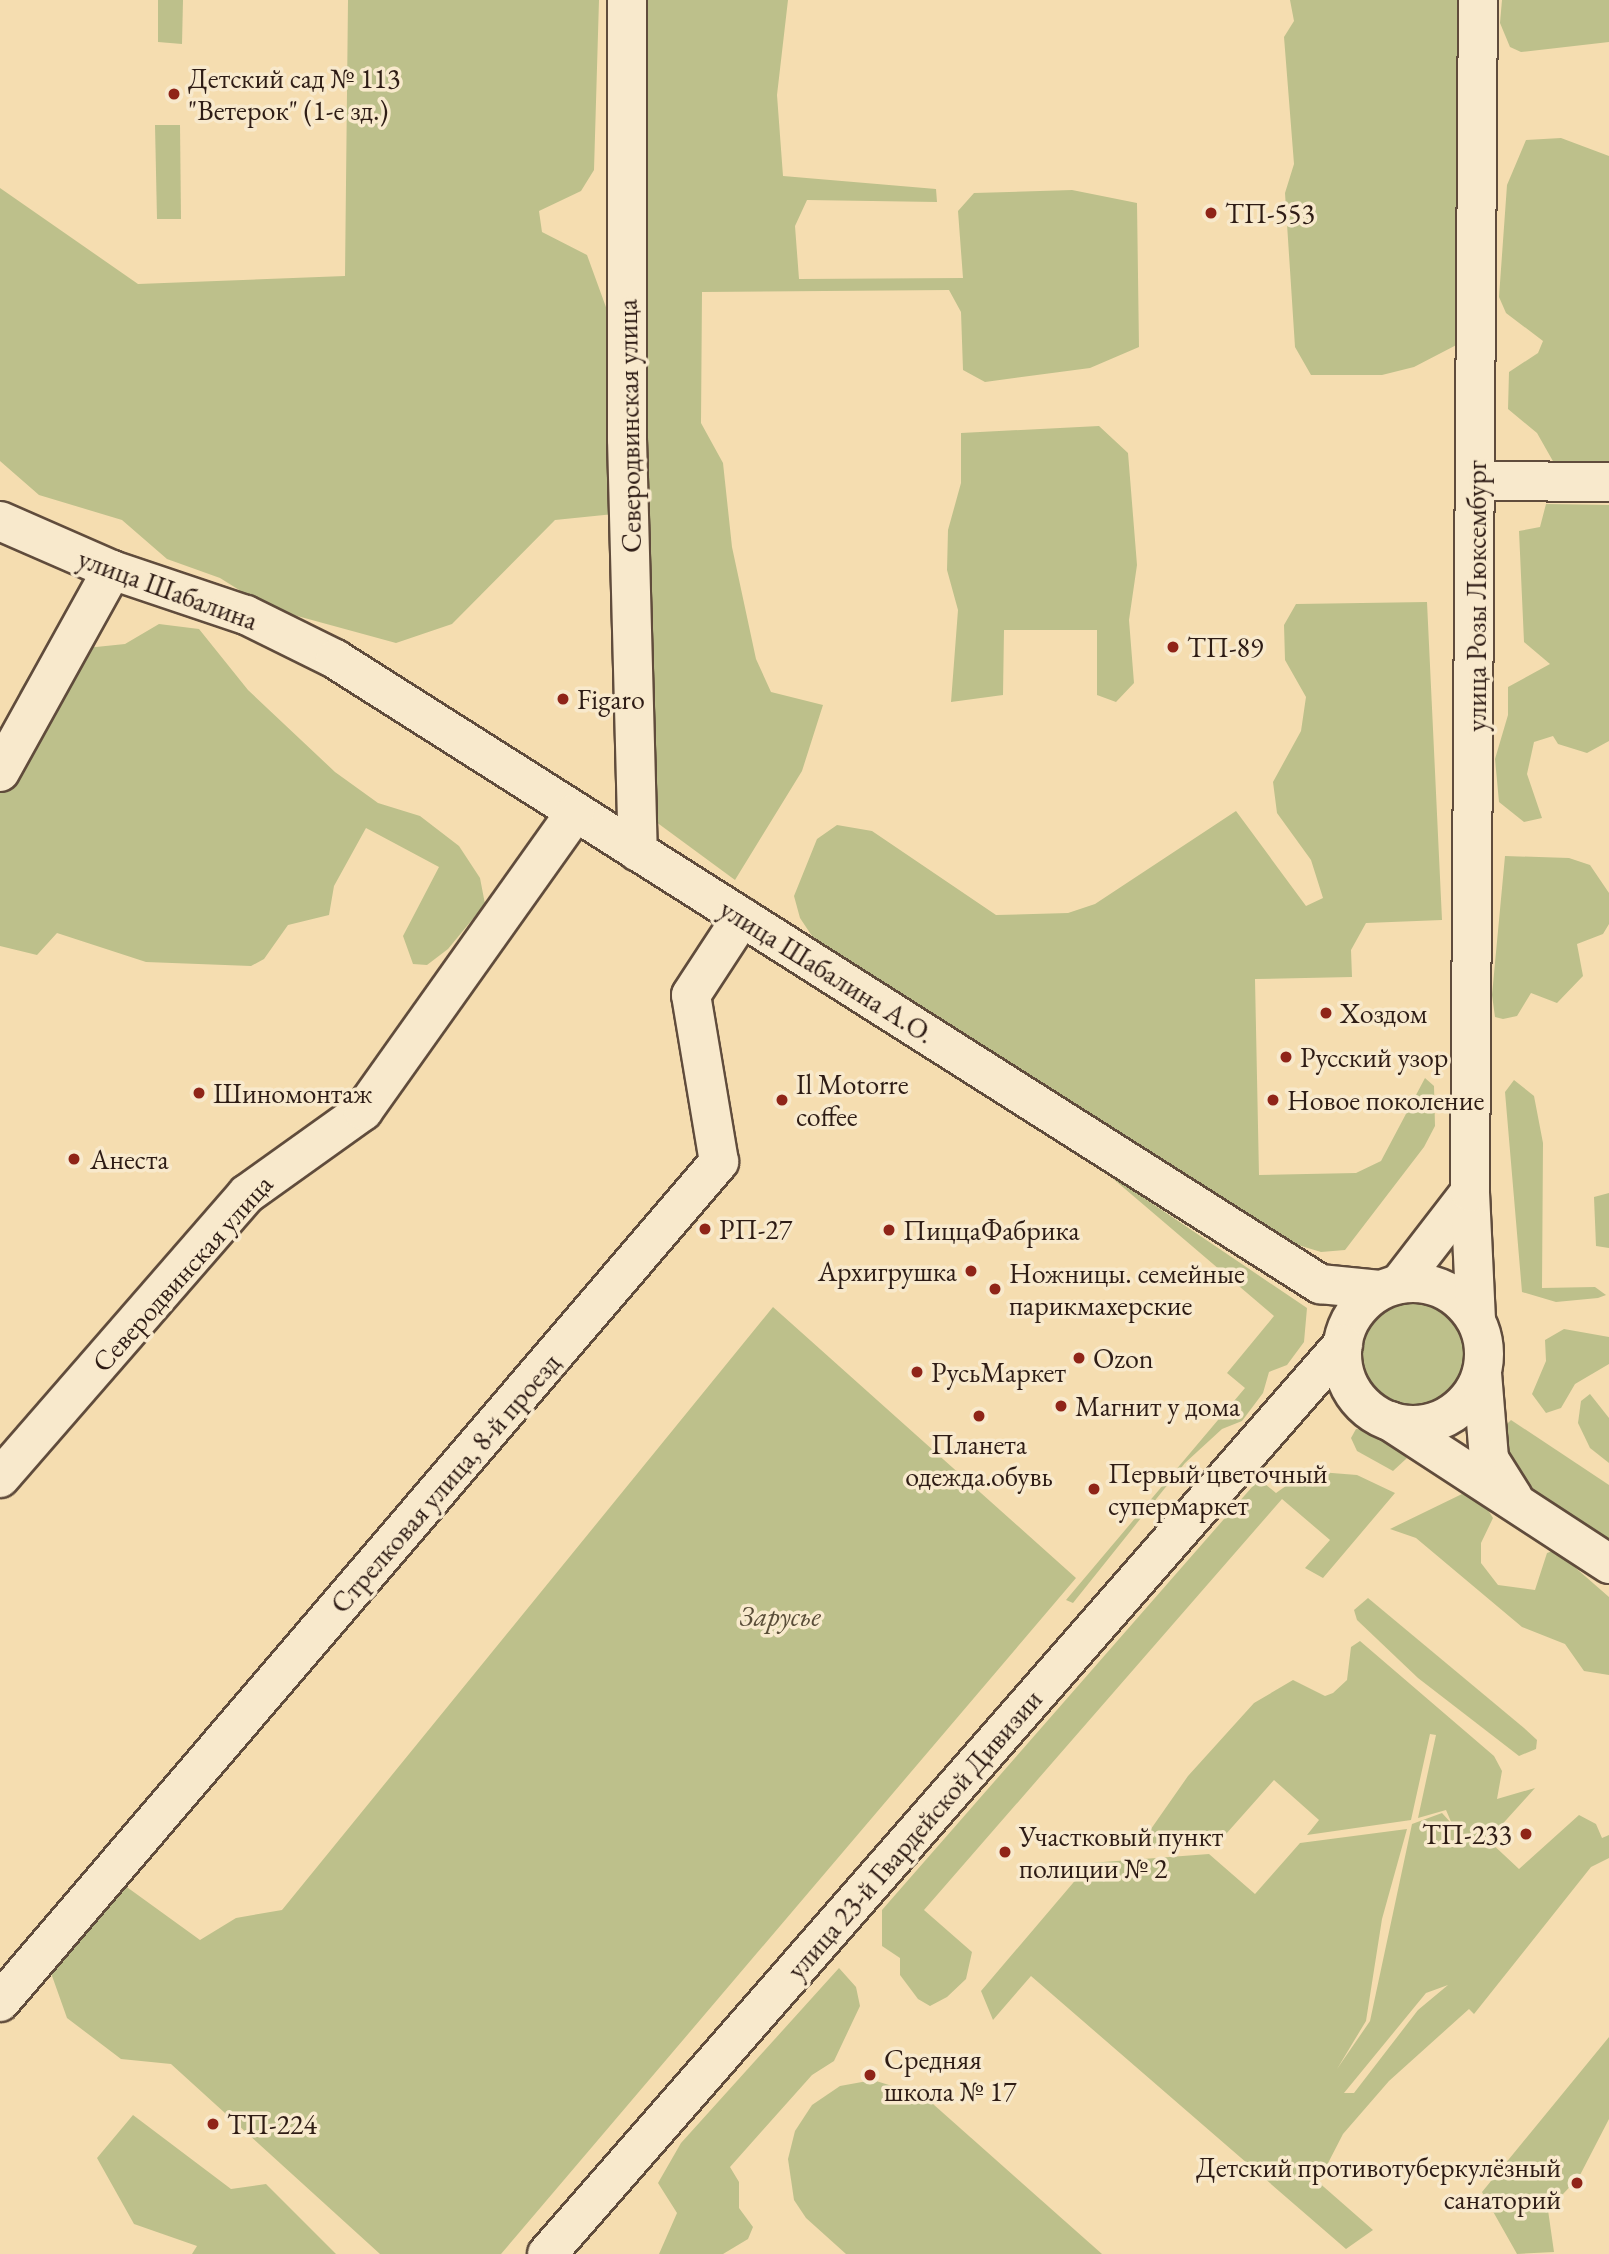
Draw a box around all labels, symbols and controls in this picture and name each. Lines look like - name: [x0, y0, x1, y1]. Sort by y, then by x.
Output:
- place label: Детский сад № 113 "Ветерок" (1-е зд.): [188, 61, 400, 127]
- marker: Детский сад № 113 "Ветерок" (1-е зд.): [166, 86, 182, 102]
- place label: ТП-553: [1225, 196, 1315, 230]
- marker: ТП-553: [1203, 205, 1219, 221]
- street label: Северодвинская улица: [610, 299, 648, 553]
- street label: улица Розы Люксембург: [1459, 460, 1493, 732]
- street label: улица Шабалина: [74, 541, 262, 637]
- place label: ТП-89: [1187, 630, 1263, 664]
- marker: ТП-89: [1165, 639, 1181, 655]
- place label: Figaro: [577, 682, 645, 716]
- marker: Figaro: [555, 691, 571, 707]
- street label: улица Шабалина А.О.: [714, 892, 940, 1050]
- place label: Хоздом: [1340, 996, 1427, 1030]
- marker: Хоздом: [1318, 1005, 1334, 1021]
- place label: Русский узор: [1300, 1040, 1448, 1074]
- marker: Русский узор: [1278, 1049, 1294, 1065]
- place label: Il Motorre coffee: [796, 1067, 909, 1133]
- place label: Шиномонтаж: [213, 1076, 373, 1110]
- place label: Новое поколение: [1287, 1083, 1484, 1117]
- marker: Шиномонтаж: [191, 1085, 207, 1101]
- marker: Il Motorre coffee: [774, 1092, 790, 1108]
- marker: Новое поколение: [1265, 1092, 1281, 1108]
- place label: Анеста: [90, 1142, 169, 1176]
- marker: Анеста: [64, 1149, 84, 1169]
- street label: Северодвинская улица: [85, 1167, 279, 1379]
- place label: РП-27: [719, 1212, 792, 1246]
- place label: ПиццаФабрика: [903, 1213, 1080, 1247]
- marker: РП-27: [697, 1221, 713, 1237]
- marker: ПиццаФабрика: [881, 1222, 897, 1238]
- place label: Архигрушка: [818, 1254, 957, 1288]
- place label: Ножницы. семейные парикмахерские: [1009, 1256, 1245, 1322]
- marker: Архигрушка: [963, 1263, 979, 1279]
- marker: Ножницы. семейные парикмахерские: [987, 1281, 1003, 1297]
- place label: Ozon: [1093, 1341, 1154, 1375]
- street label: Стрелковая улица, 8-й проезд: [323, 1346, 567, 1620]
- marker: Ozon: [1071, 1350, 1087, 1366]
- place label: РусьМаркет: [931, 1355, 1066, 1389]
- marker: РусьМаркет: [909, 1364, 925, 1380]
- place label: Магнит у дома: [1075, 1389, 1240, 1423]
- marker: Магнит у дома: [1053, 1398, 1069, 1414]
- marker: Планета одежда.обувь: [971, 1408, 987, 1424]
- place label: Планета одежда.обувь: [905, 1427, 1053, 1493]
- place label: Первый цветочный супермаркет: [1108, 1456, 1328, 1522]
- marker: Первый цветочный супермаркет: [1086, 1481, 1102, 1497]
- park label: Зарусье: [739, 1599, 821, 1633]
- street label: улица 23-й Гвардейской Дивизии: [779, 1682, 1049, 1986]
- place label: ТП-233: [1422, 1817, 1512, 1851]
- place label: Участковый пункт полиции № 2: [1019, 1819, 1223, 1885]
- marker: ТП-233: [1518, 1826, 1534, 1842]
- marker: Участковый пункт полиции № 2: [997, 1844, 1013, 1860]
- place label: Средняя школа № 17: [884, 2042, 1016, 2108]
- marker: Средняя школа № 17: [862, 2067, 878, 2083]
- place label: ТП-224: [227, 2107, 317, 2141]
- marker: ТП-224: [205, 2116, 221, 2132]
- place label: Детский противотуберкулёзный санаторий: [1196, 2150, 1561, 2216]
- marker: Детский противотуберкулёзный санаторий: [1567, 2173, 1587, 2193]

